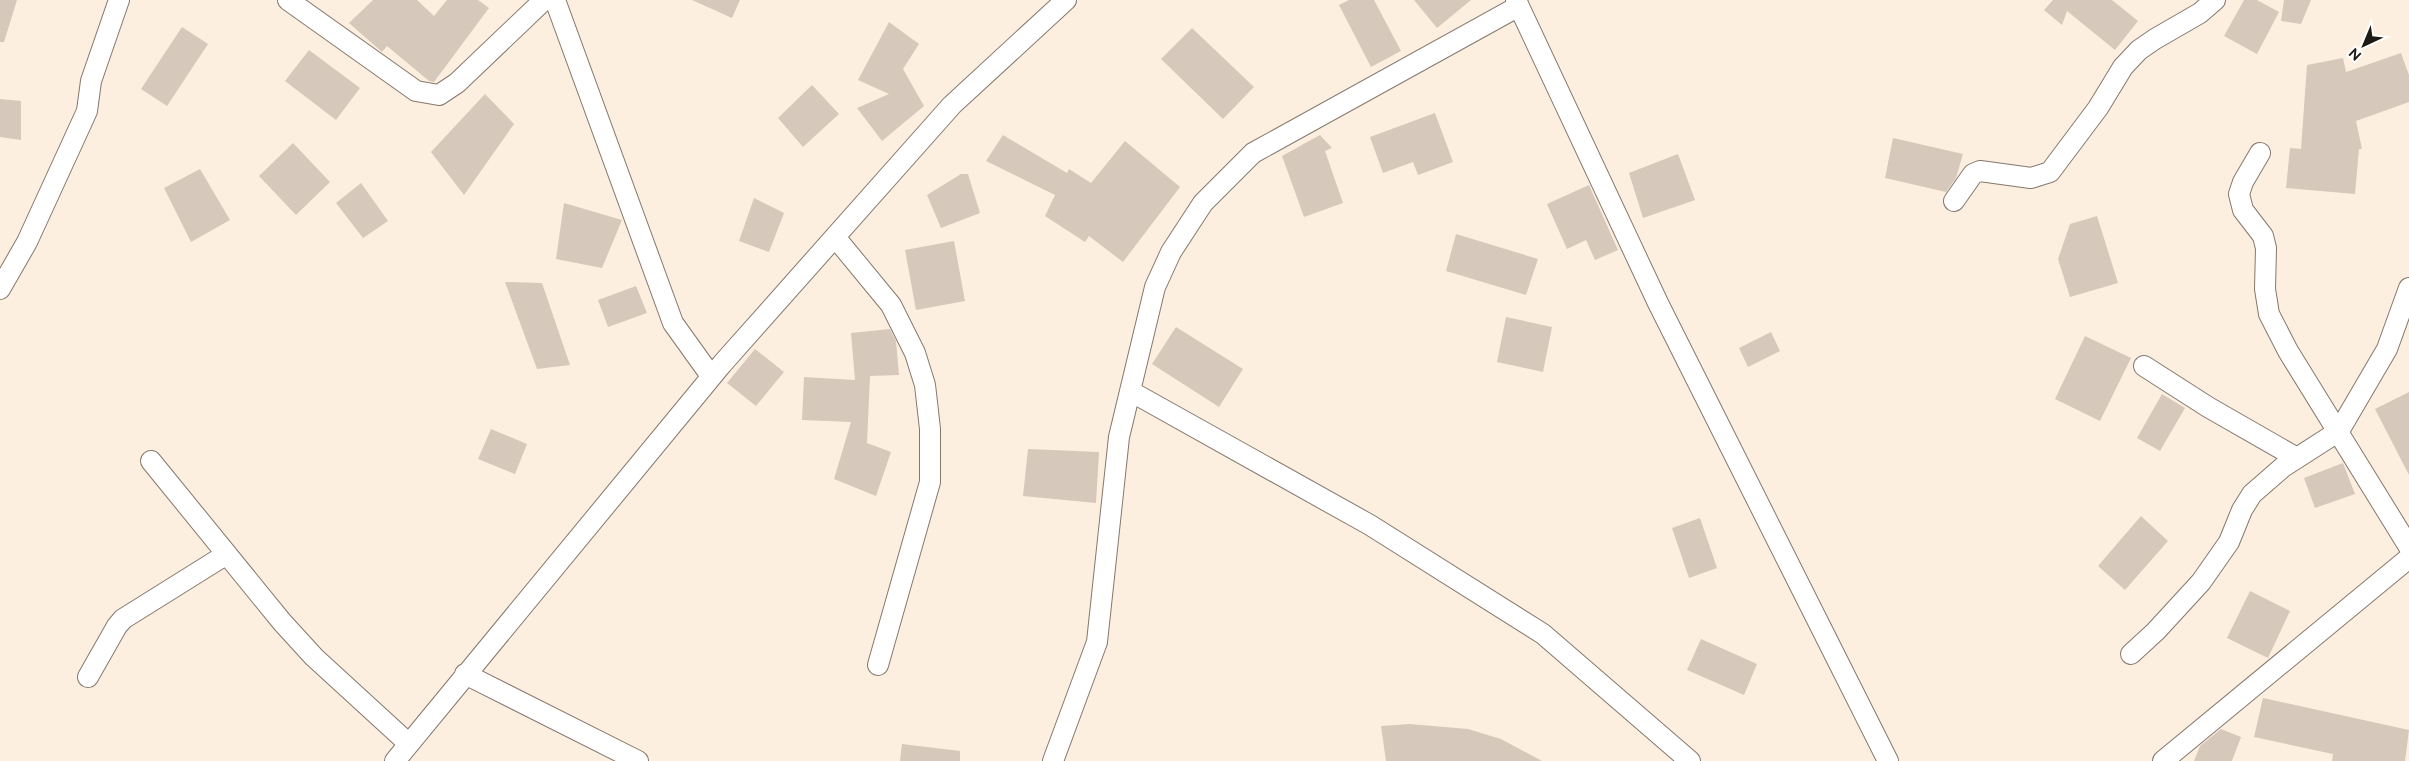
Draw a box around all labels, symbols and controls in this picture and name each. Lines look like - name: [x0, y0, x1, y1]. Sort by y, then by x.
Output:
- north arrow: [2339, 20, 2389, 70]
- text: N: [2346, 45, 2364, 64]

